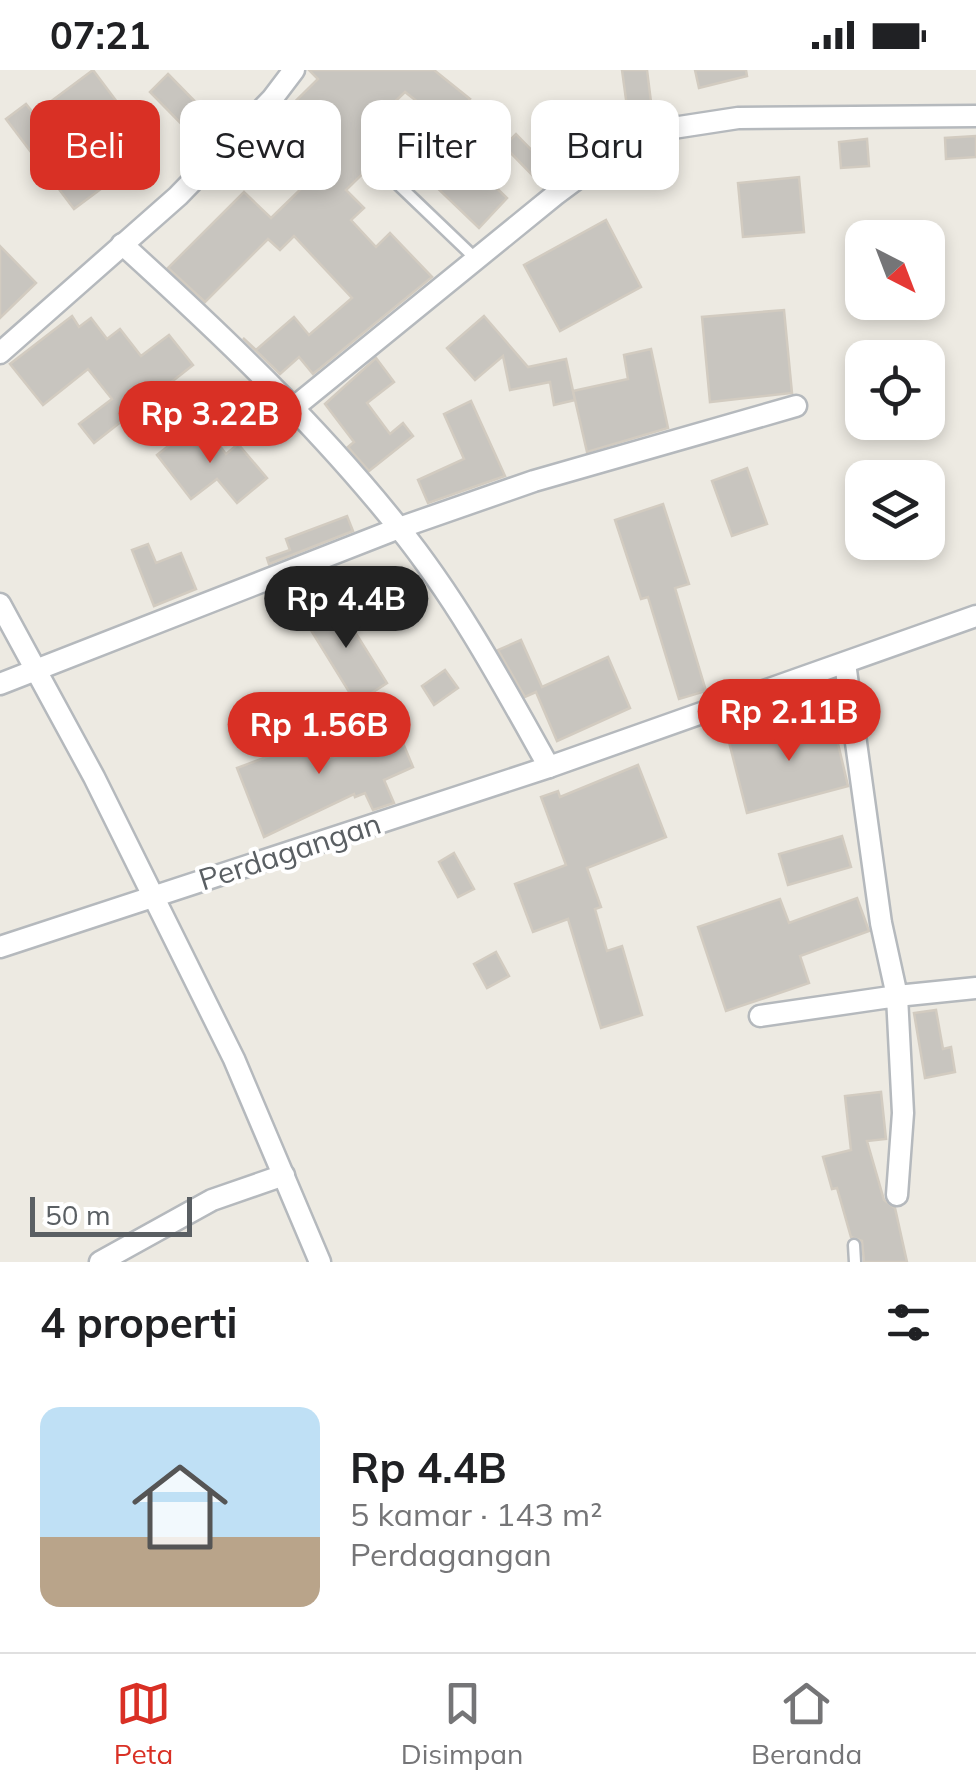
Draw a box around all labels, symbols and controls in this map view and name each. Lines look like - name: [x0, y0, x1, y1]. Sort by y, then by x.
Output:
- text: 07:21: [50, 11, 151, 59]
- chip: Beli: [30, 100, 160, 190]
- chip: Sewa: [180, 100, 341, 190]
- chip: Filter: [361, 100, 511, 190]
- chip: Baru: [531, 100, 679, 190]
- north arrow: [845, 220, 945, 320]
- map controls: [845, 220, 945, 560]
- button: locate: [845, 340, 945, 440]
- pin: Rp 3.22B: [107, 381, 313, 466]
- text: Rp 3.22B: [141, 393, 279, 433]
- button: layers: [845, 460, 945, 560]
- pin: Rp 4.4B: [254, 566, 438, 651]
- text: Rp 4.4B: [286, 578, 406, 618]
- pin: Rp 2.11B: [686, 679, 892, 764]
- text: Rp 2.11B: [720, 691, 858, 731]
- pin: Rp 1.56B: [216, 692, 422, 777]
- text: Rp 1.56B: [250, 704, 388, 744]
- street label: Perdagangan: [194, 804, 386, 898]
- scale bar: [30, 1192, 192, 1236]
- text: 50 m: [45, 1197, 111, 1232]
- icon: filters: [881, 1295, 936, 1350]
- text: 4 properti: [40, 1296, 237, 1349]
- text: Rp 4.4B: [350, 1441, 507, 1494]
- icon: home: [120, 1447, 240, 1567]
- text: 5 kamar · 143 m²: [350, 1494, 602, 1534]
- text: Perdagangan: [350, 1534, 552, 1574]
- tab: Peta: [114, 1676, 173, 1771]
- tab: Disimpan: [401, 1676, 524, 1771]
- tab: Beranda: [751, 1676, 862, 1771]

